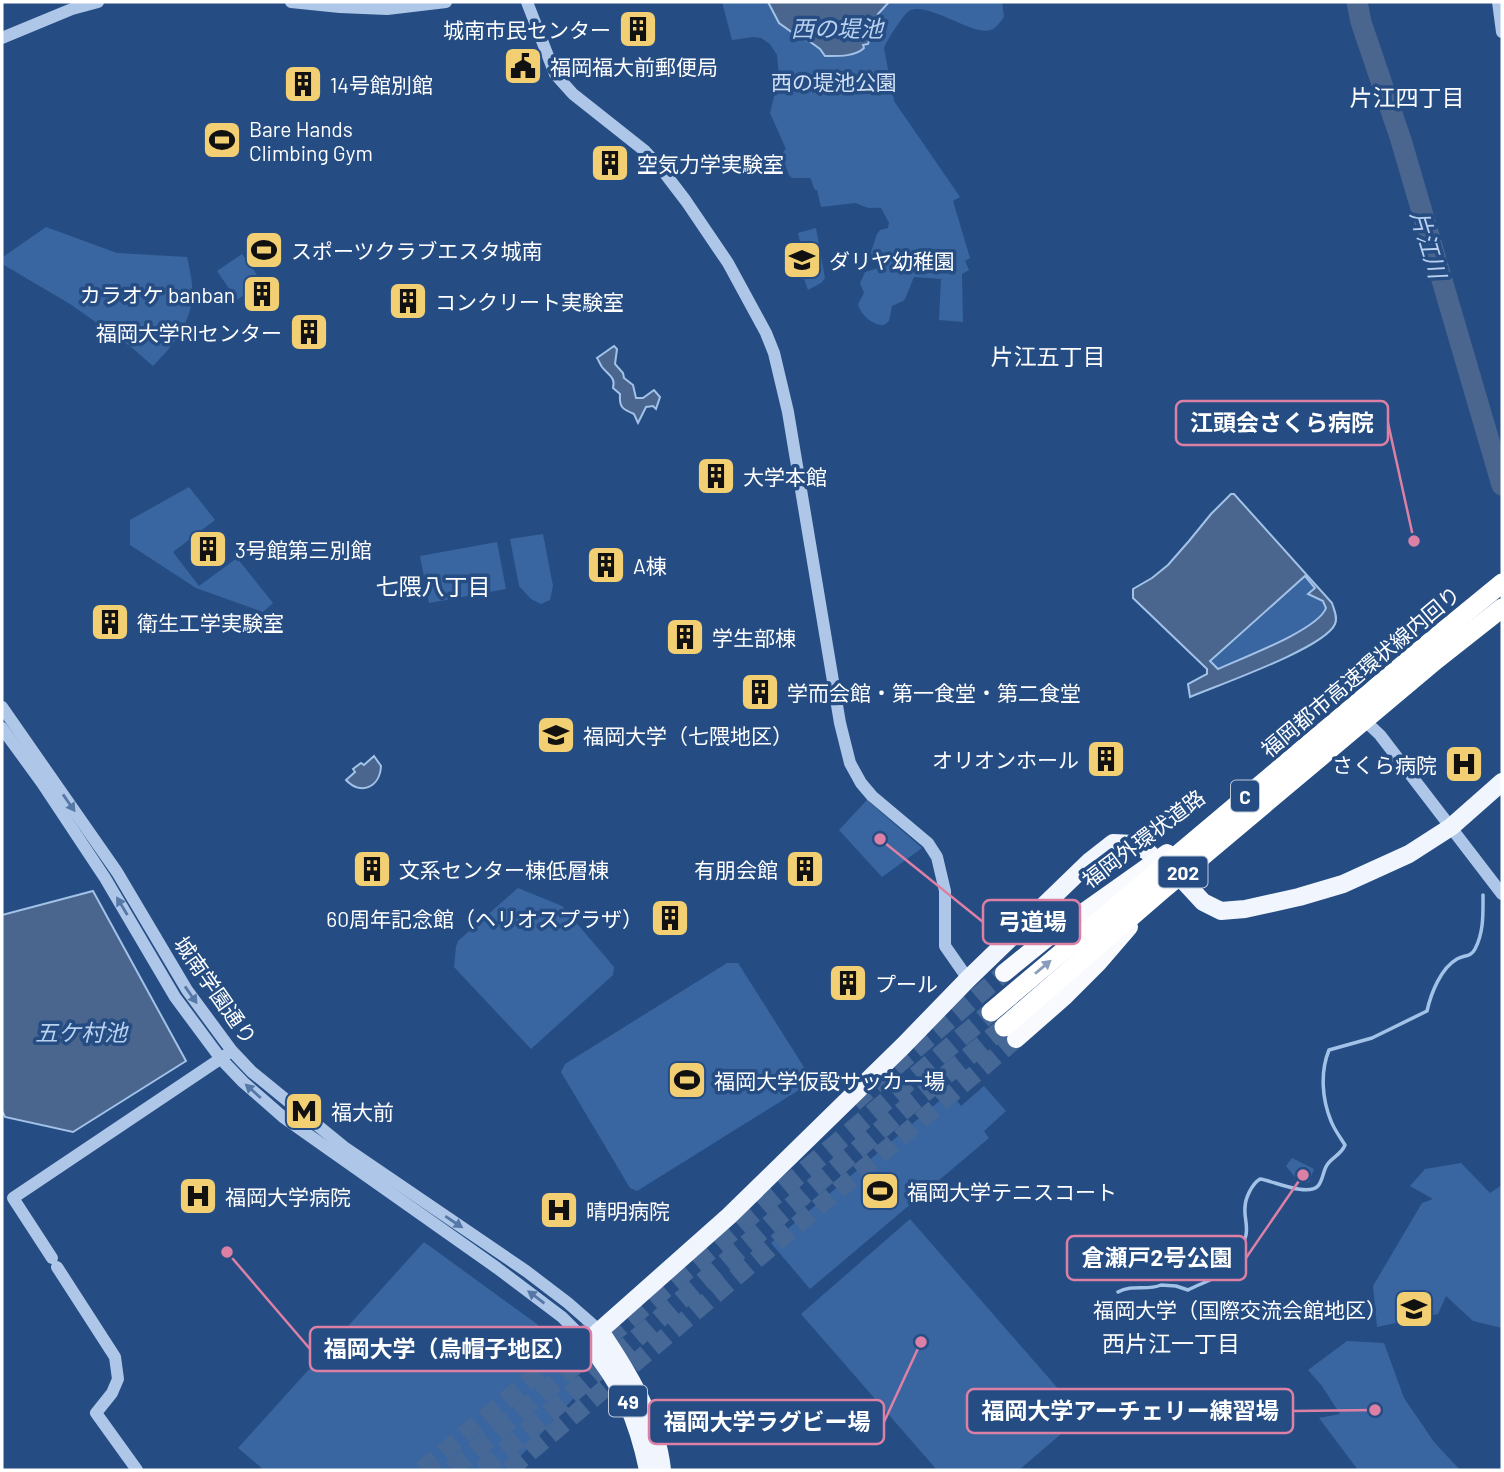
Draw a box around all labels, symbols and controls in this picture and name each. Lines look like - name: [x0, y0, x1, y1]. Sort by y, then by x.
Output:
- building icon: 城南市民センター: [617, 8, 659, 50]
- water label: 西の堤池: [791, 14, 885, 42]
- place label: 城南市民センター: [443, 17, 611, 42]
- public building icon: 福岡福大前郵便局: [502, 45, 544, 87]
- place label: 福岡福大前郵便局: [550, 54, 718, 79]
- building icon: 14号館別館: [282, 63, 324, 105]
- park label: 西の堤池公園: [771, 69, 897, 94]
- place label: 14号館別館: [330, 72, 433, 97]
- district label: 片江四丁目: [1350, 83, 1465, 111]
- place label: Bare Hands Climbing Gym: [249, 116, 373, 165]
- sports icon: Bare Hands Climbing Gym: [201, 119, 243, 161]
- building icon: 空気力学実験室: [589, 142, 631, 184]
- place label: 空気力学実験室: [637, 151, 784, 176]
- water label: 片江川: [1406, 207, 1453, 284]
- sports icon: スポーツクラブエスタ城南: [243, 229, 285, 271]
- place label: スポーツクラブエスタ城南: [291, 238, 543, 263]
- school or university icon: ダリヤ幼稚園: [781, 239, 823, 281]
- place label: ダリヤ幼稚園: [829, 248, 955, 273]
- building icon: カラオケ banban: [241, 273, 283, 315]
- building icon: コンクリート実験室: [387, 280, 429, 322]
- place label: カラオケ banban: [80, 282, 235, 307]
- place label: コンクリート実験室: [435, 289, 624, 314]
- building icon: 福岡大学RIセンター: [288, 311, 330, 353]
- place label: 福岡大学RIセンター: [96, 320, 282, 345]
- district label: 片江五丁目: [991, 342, 1106, 370]
- callout: 江頭会さくら病院: [1176, 401, 1388, 445]
- text: 江頭会さくら病院: [1190, 408, 1374, 436]
- building icon: 大学本館: [695, 455, 737, 497]
- place label: 大学本館: [743, 464, 827, 489]
- building icon: 3号館第三別館: [187, 528, 229, 570]
- place label: 3号館第三別館: [235, 537, 372, 562]
- building icon: A棟: [585, 544, 627, 586]
- place label: A棟: [633, 553, 667, 578]
- district label: 七隈八丁目: [376, 572, 491, 600]
- street label: 福岡都市高速環状線内回り: [1255, 580, 1465, 762]
- building icon: 衛生工学実験室: [89, 601, 131, 643]
- place label: 衛生工学実験室: [137, 610, 284, 635]
- building icon: 学生部棟: [664, 616, 706, 658]
- place label: 学生部棟: [712, 625, 796, 650]
- building icon: 学而会館・第一食堂・第二食堂: [739, 671, 781, 713]
- place label: 学而会館・第一食堂・第二食堂: [787, 680, 1081, 705]
- school or university icon: 福岡大学（七隈地区）: [535, 714, 577, 756]
- place label: 福岡大学（七隈地区）: [583, 723, 793, 748]
- building icon: オリオンホール: [1085, 738, 1127, 780]
- hospital icon: さくら病院: [1443, 743, 1485, 785]
- place label: オリオンホール: [932, 747, 1079, 772]
- place label: さくら病院: [1332, 752, 1437, 777]
- road number: C: [1231, 780, 1259, 811]
- street label: 福岡外環状道路: [1077, 784, 1209, 892]
- one-way arrow: [62, 794, 76, 812]
- building icon: 文系センター棟低層棟: [351, 848, 393, 890]
- building icon: 有朋会館: [784, 848, 826, 890]
- road number: 202: [1158, 856, 1208, 888]
- place label: 文系センター棟低層棟: [399, 857, 609, 882]
- place label: 有朋会館: [694, 857, 778, 882]
- one-way arrow: [115, 897, 128, 916]
- building icon: 60周年記念館（ヘリオスプラザ）: [649, 897, 691, 939]
- callout: 弓道場: [983, 900, 1080, 944]
- place label: 60周年記念館（ヘリオスプラザ）: [326, 906, 643, 931]
- text: 弓道場: [998, 907, 1067, 935]
- street label: 城南学園通り: [170, 931, 262, 1049]
- one-way arrow: [1034, 959, 1052, 975]
- building icon: プール: [827, 962, 869, 1004]
- place label: プール: [875, 971, 938, 996]
- one-way arrow: [184, 986, 198, 1004]
- water label: 五ケ村池: [35, 1018, 129, 1046]
- sports icon: 福岡大学仮設サッカー場: [666, 1059, 708, 1101]
- place label: 福岡大学仮設サッカー場: [714, 1068, 945, 1093]
- one-way arrow: [244, 1083, 262, 1099]
- metro station icon: 福大前: [283, 1090, 325, 1132]
- place label: 福大前: [331, 1099, 394, 1124]
- sports icon: 福岡大学テニスコート: [859, 1170, 901, 1212]
- hospital icon: 福岡大学病院: [177, 1175, 219, 1217]
- place label: 福岡大学テニスコート: [907, 1179, 1117, 1204]
- place label: 福岡大学病院: [225, 1184, 351, 1209]
- hospital icon: 晴明病院: [538, 1189, 580, 1231]
- place label: 晴明病院: [586, 1198, 670, 1223]
- one-way arrow: [445, 1215, 463, 1229]
- callout: 倉瀬戸2号公園: [1067, 1236, 1246, 1280]
- text: 倉瀬戸2号公園: [1082, 1243, 1232, 1271]
- school or university icon: 福岡大学（国際交流会館地区）: [1393, 1288, 1435, 1330]
- one-way arrow: [527, 1289, 545, 1304]
- place label: 福岡大学（国際交流会館地区）: [1093, 1297, 1387, 1322]
- callout: 福岡大学（烏帽子地区）: [310, 1327, 591, 1371]
- district label: 西片江一丁目: [1102, 1329, 1240, 1357]
- text: 福岡大学（烏帽子地区）: [324, 1334, 577, 1362]
- road number: 49: [609, 1386, 647, 1416]
- callout: 福岡大学アーチェリー練習場: [967, 1389, 1293, 1433]
- text: 福岡大学アーチェリー練習場: [981, 1396, 1279, 1424]
- callout: 福岡大学ラグビー場: [649, 1400, 884, 1444]
- text: 福岡大学ラグビー場: [664, 1407, 871, 1435]

